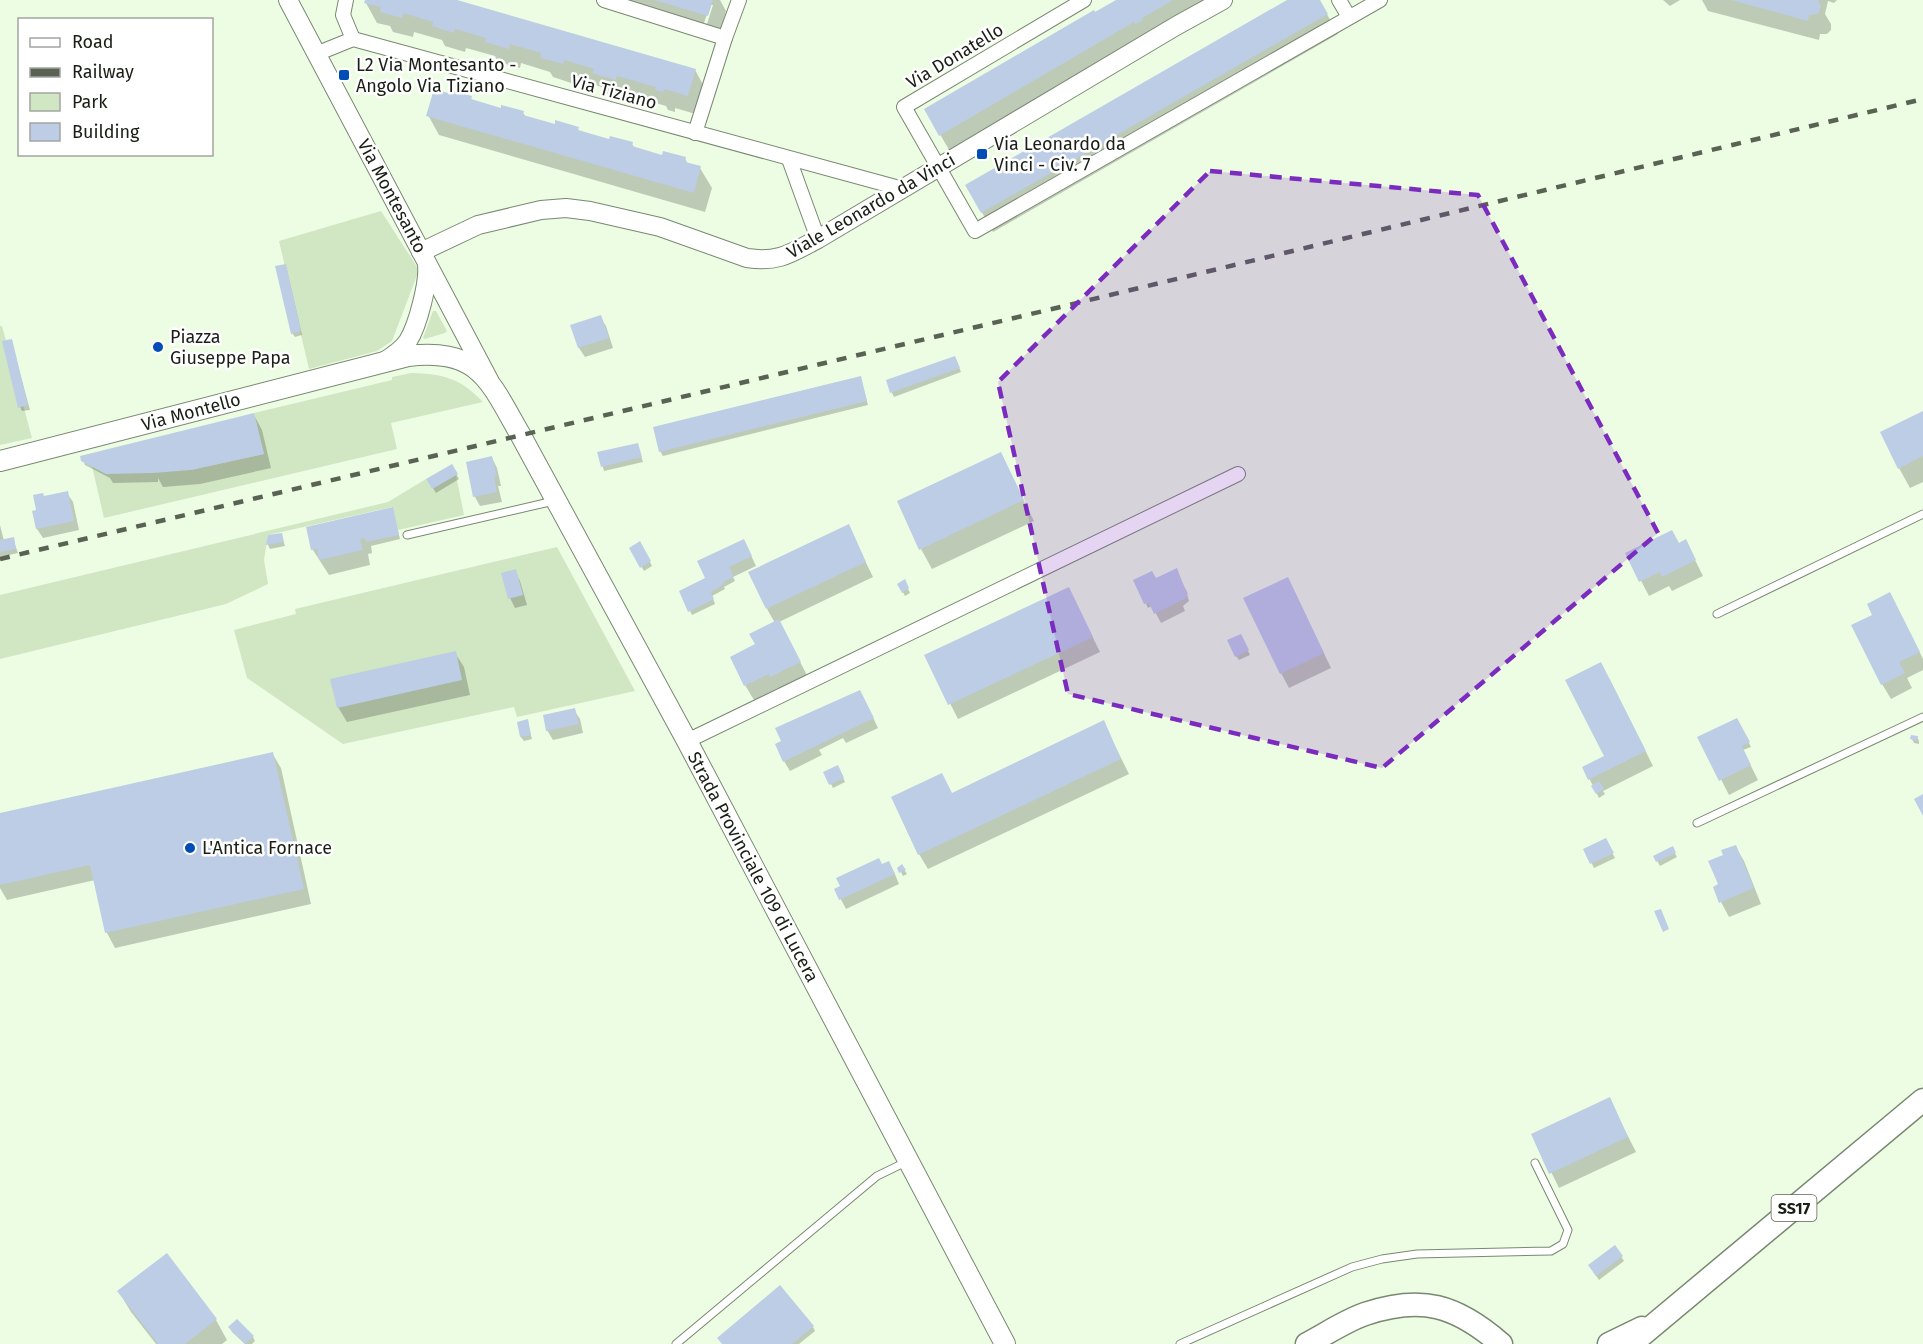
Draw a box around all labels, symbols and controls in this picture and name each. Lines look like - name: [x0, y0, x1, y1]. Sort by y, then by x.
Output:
- legend: [18, 18, 213, 156]
- street label: Via Donatello: [903, 18, 1007, 94]
- text: Road: [72, 31, 114, 53]
- place label: L2 Via Montesanto - Angolo Via Tiziano: [356, 54, 516, 97]
- text: Railway: [72, 61, 134, 83]
- marker: L2 Via Montesanto - Angolo Via Tiziano: [337, 68, 351, 82]
- street label: Via Tiziano: [569, 70, 659, 114]
- text: Park: [72, 91, 108, 113]
- text: Building: [72, 121, 140, 143]
- place label: Via Leonardo da Vinci - Civ. 7: [994, 133, 1126, 176]
- street label: Via Montesanto: [353, 135, 431, 257]
- marker: Via Leonardo da Vinci - Civ. 7: [975, 147, 989, 161]
- street label: Viale Leonardo da Vinci: [783, 149, 959, 263]
- place label: Piazza Giuseppe Papa: [170, 326, 291, 369]
- marker: Piazza Giuseppe Papa: [151, 340, 165, 354]
- street label: Via Montello: [139, 388, 243, 436]
- street label: Strada Provinciale 109 di Lucera: [683, 748, 823, 986]
- place label: L'Antica Fornace: [202, 837, 332, 859]
- marker: L'Antica Fornace: [183, 841, 197, 855]
- road number: SS17: [1772, 1195, 1816, 1221]

